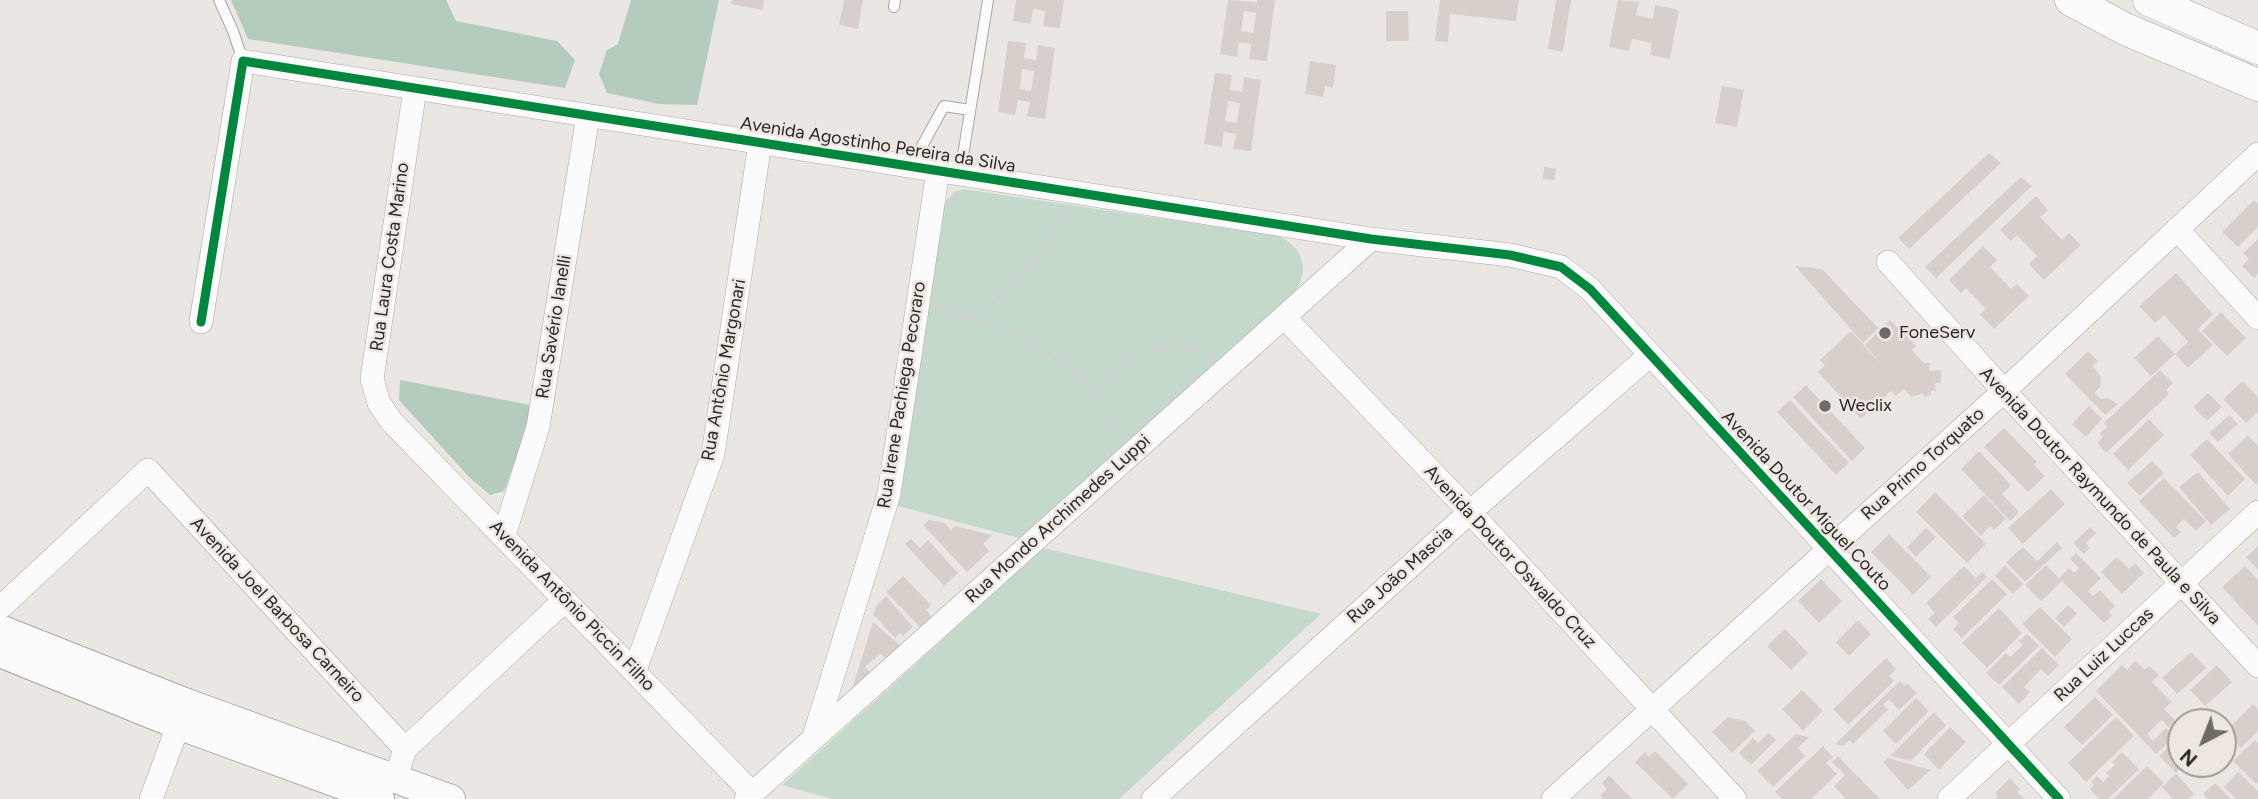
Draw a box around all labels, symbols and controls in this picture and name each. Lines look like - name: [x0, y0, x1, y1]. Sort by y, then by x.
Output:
- street label: Avenida Agostinho Pereira da Silva: [739, 113, 1017, 177]
- street label: Rua Laura Costa Marino: [366, 161, 414, 353]
- street label: Rua Savério Ianelli: [532, 254, 576, 400]
- street label: Rua Antônio Margonari: [697, 277, 751, 463]
- street label: Rua Irene Pachiega Pecoraro: [873, 280, 931, 510]
- place label: FoneServ: [1899, 322, 1975, 344]
- marker: FoneServ: [1877, 325, 1893, 341]
- street label: Avenida Doutor Raymundo de Paula e Silva: [1975, 363, 2225, 629]
- place label: Weclix: [1839, 395, 1892, 417]
- marker: Weclix: [1817, 398, 1833, 414]
- street label: Rua Primo Torquato: [1857, 403, 1989, 525]
- street label: Avenida Doutor Miguel Couto: [1717, 406, 1895, 596]
- street label: Rua Mondo Archimedes Luppi: [961, 430, 1155, 608]
- street label: Avenida Doutor Oswaldo Cruz: [1419, 461, 1601, 653]
- street label: Avenida Joel Barbosa Carneiro: [185, 513, 369, 707]
- street label: Avenida Antônio Piccin Filho: [485, 516, 659, 696]
- street label: Rua João Mascia: [1343, 522, 1457, 628]
- street label: Rua Luiz Luccas: [2050, 603, 2158, 707]
- north arrow: [2167, 708, 2237, 778]
- text: N: [2176, 744, 2202, 771]

